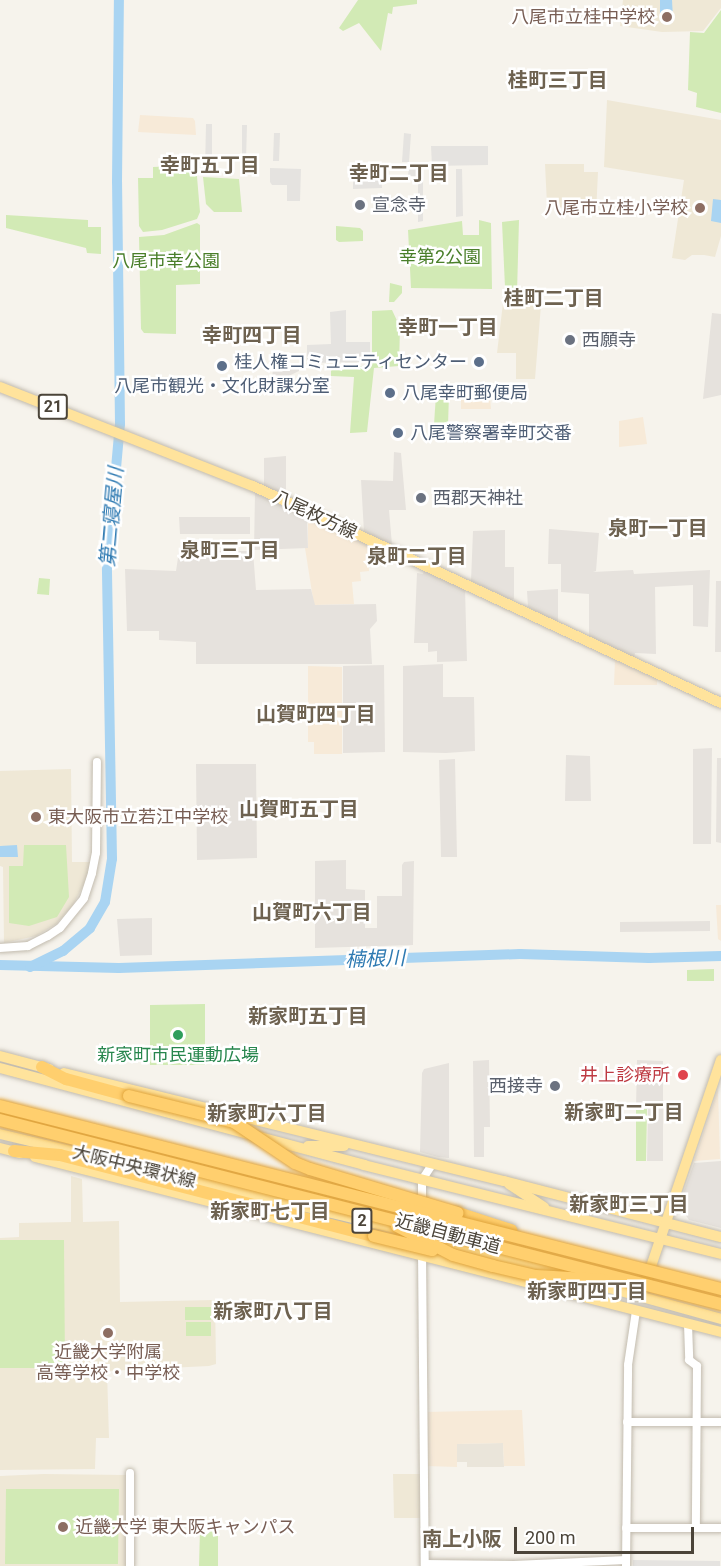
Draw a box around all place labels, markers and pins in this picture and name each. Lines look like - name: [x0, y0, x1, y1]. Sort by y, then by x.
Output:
- place label: 八尾市立桂中学校: [511, 6, 655, 28]
- marker: 八尾市立桂中学校: [660, 10, 674, 24]
- place label: 宣念寺: [372, 194, 426, 216]
- place label: 八尾市立桂小学校: [544, 197, 688, 219]
- marker: 宣念寺: [353, 198, 367, 212]
- marker: 八尾市立桂小学校: [693, 201, 707, 215]
- place label: 西願寺: [582, 329, 636, 351]
- marker: 西願寺: [563, 333, 577, 347]
- place label: 桂人権コミュニティセンター: [233, 351, 467, 373]
- marker: 桂人権コミュニティセンター: [472, 355, 486, 369]
- marker: 八尾市観光・文化財課分室: [215, 359, 229, 373]
- place label: 八尾市観光・文化財課分室: [114, 375, 330, 397]
- place label: 八尾幸町郵便局: [402, 382, 528, 404]
- marker: 八尾幸町郵便局: [383, 386, 397, 400]
- place label: 八尾警察署幸町交番: [410, 422, 572, 444]
- marker: 八尾警察署幸町交番: [391, 426, 405, 440]
- place label: 西郡天神社: [433, 487, 523, 509]
- marker: 西郡天神社: [414, 491, 428, 505]
- place label: 東大阪市立若江中学校: [48, 806, 228, 828]
- marker: 東大阪市立若江中学校: [29, 810, 43, 824]
- marker: 新家町市民運動広場: [171, 1028, 185, 1042]
- place label: 新家町市民運動広場: [97, 1044, 259, 1066]
- place label: 井上診療所: [580, 1064, 670, 1086]
- marker: 井上診療所: [674, 1066, 692, 1084]
- place label: 西接寺: [489, 1075, 543, 1097]
- marker: 西接寺: [548, 1079, 562, 1093]
- marker: 近畿大学附属 高等学校・中学校: [101, 1326, 115, 1340]
- place label: 近畿大学附属 高等学校・中学校: [36, 1342, 180, 1384]
- place label: 近畿大学 東大阪キャンパス: [75, 1516, 295, 1538]
- marker: 近畿大学 東大阪キャンパス: [56, 1520, 70, 1534]

